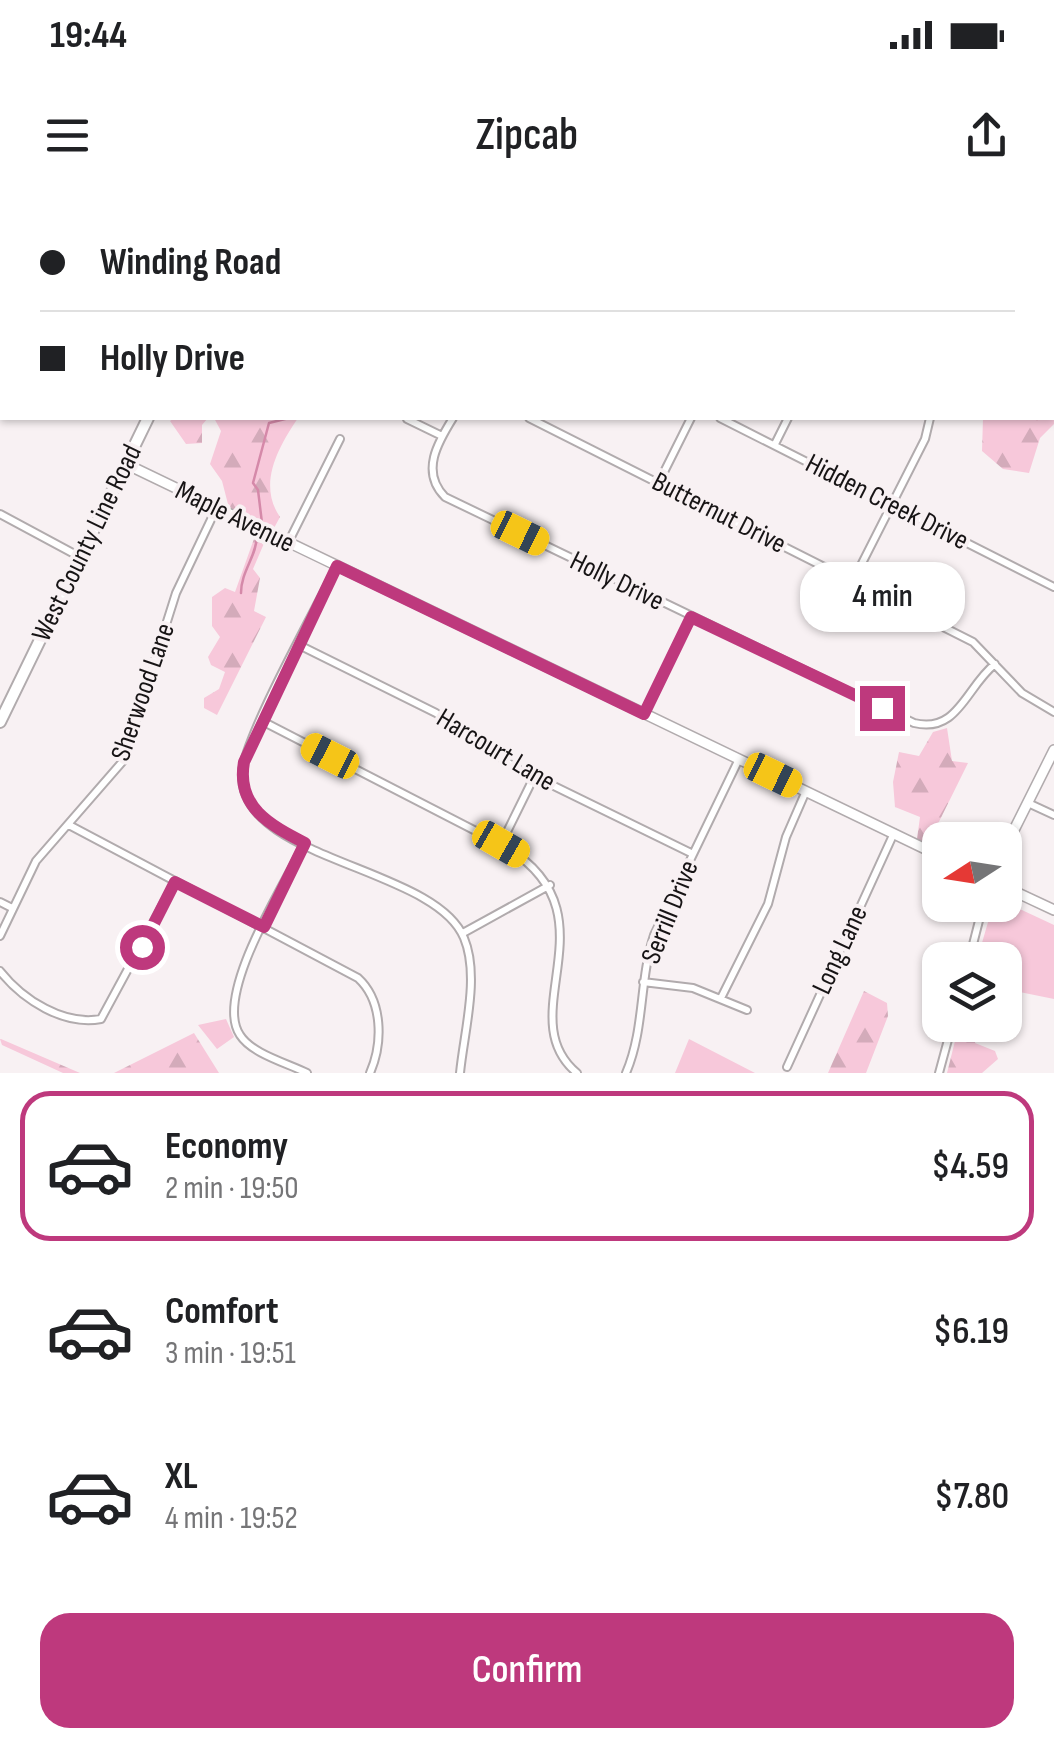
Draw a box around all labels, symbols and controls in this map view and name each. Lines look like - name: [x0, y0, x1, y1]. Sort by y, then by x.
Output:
- text: 19:44: [50, 13, 127, 58]
- icon: menu: [40, 108, 95, 163]
- text: Zipcab: [476, 108, 578, 163]
- icon: share: [959, 108, 1014, 163]
- text: Winding Road: [100, 240, 281, 285]
- text: Holly Drive: [100, 336, 245, 381]
- street label: West County Line Road: [25, 439, 149, 647]
- street label: Hidden Creek Drive: [800, 447, 974, 557]
- street label: Butternut Drive: [647, 465, 791, 561]
- street label: Maple Avenue: [170, 474, 300, 560]
- car: [486, 506, 554, 560]
- street label: Holly Drive: [565, 544, 669, 618]
- callout: 4 min: [800, 563, 964, 633]
- text: 4 min: [852, 577, 913, 616]
- street label: Sherwood Lane: [104, 619, 182, 765]
- route end: [860, 686, 905, 731]
- street label: Harcourt Lane: [431, 702, 561, 798]
- car: [296, 729, 364, 783]
- car: [739, 748, 807, 802]
- car: [468, 816, 534, 872]
- north arrow: [922, 822, 1022, 922]
- map controls: [922, 822, 1022, 1042]
- street label: Serrill Drive: [634, 856, 706, 968]
- street label: Long Lane: [805, 901, 875, 999]
- route start: [120, 925, 165, 970]
- button: layers: [922, 942, 1022, 1042]
- icon: car: [45, 1121, 135, 1211]
- text: Economy: [165, 1124, 288, 1169]
- text: $4.59: [931, 1144, 1009, 1189]
- text: 2 min · 19:50: [165, 1169, 299, 1208]
- icon: car: [45, 1286, 135, 1376]
- text: Comfort: [165, 1289, 279, 1334]
- text: $6.19: [933, 1309, 1009, 1354]
- text: 3 min · 19:51: [165, 1334, 296, 1373]
- icon: car: [45, 1451, 135, 1541]
- text: XL: [165, 1454, 198, 1499]
- text: $7.80: [934, 1474, 1009, 1519]
- text: 4 min · 19:52: [165, 1499, 298, 1538]
- button: Confirm: [40, 1613, 1014, 1728]

